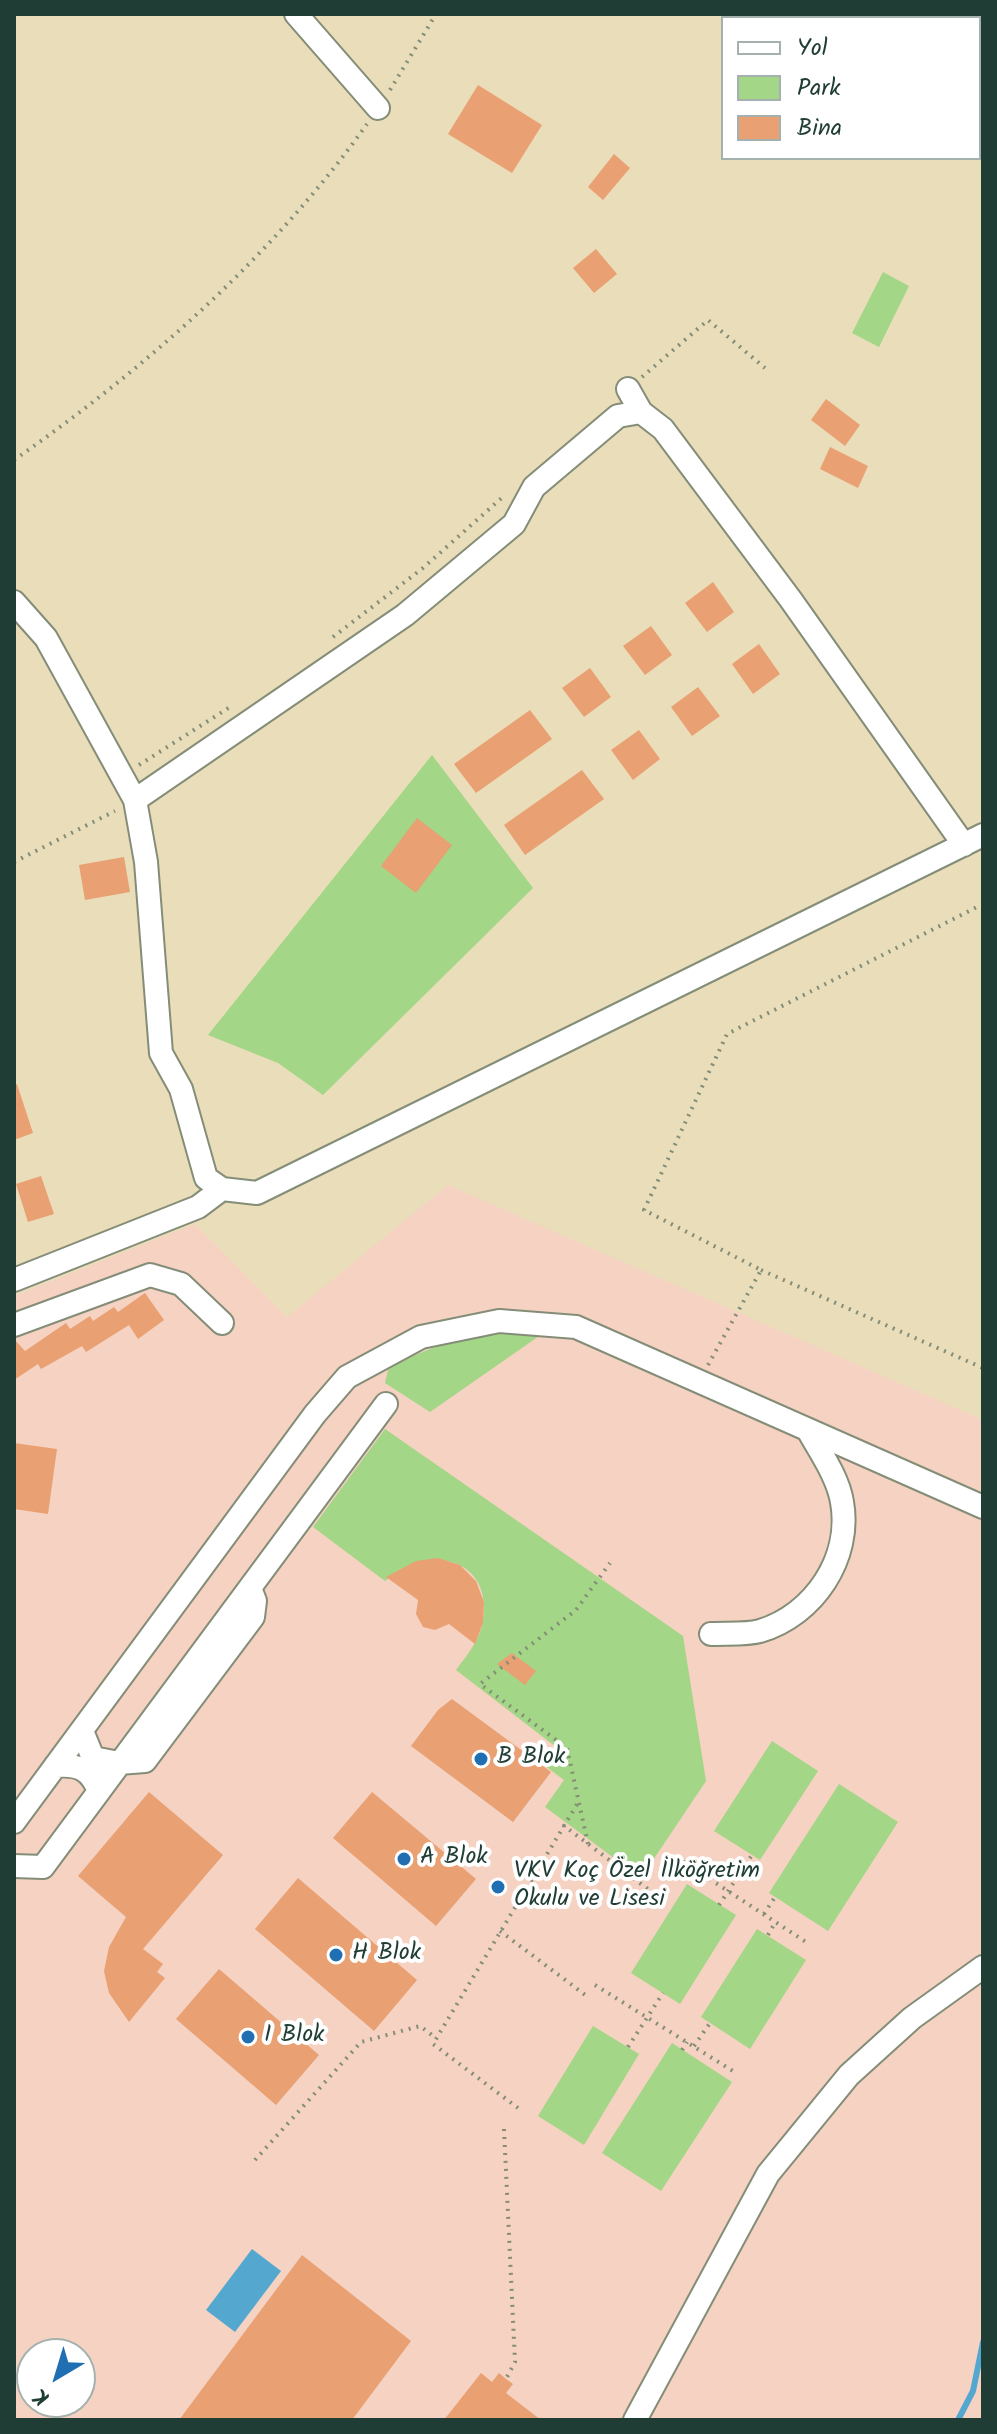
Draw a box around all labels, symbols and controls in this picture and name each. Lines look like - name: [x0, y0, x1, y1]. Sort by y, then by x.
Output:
- legend: [721, 16, 981, 160]
- text: Yol: [797, 29, 828, 68]
- text: Park: [797, 69, 841, 108]
- text: Bina: [797, 109, 842, 148]
- place label: B Blok: [497, 1745, 565, 1773]
- marker: B Blok: [472, 1750, 490, 1768]
- place label: A Blok: [420, 1845, 488, 1873]
- marker: A Blok: [395, 1850, 413, 1868]
- place label: VKV Koç Özel İlköğretim Okulu ve Lisesi: [514, 1859, 760, 1915]
- marker: VKV Koç Özel İlköğretim Okulu ve Lisesi: [489, 1878, 507, 1896]
- place label: H Blok: [352, 1941, 421, 1969]
- marker: H Blok: [327, 1946, 345, 1964]
- place label: I Blok: [264, 2023, 324, 2051]
- marker: I Blok: [239, 2028, 257, 2046]
- north arrow: [16, 2338, 96, 2418]
- text: K: [26, 2378, 58, 2414]

